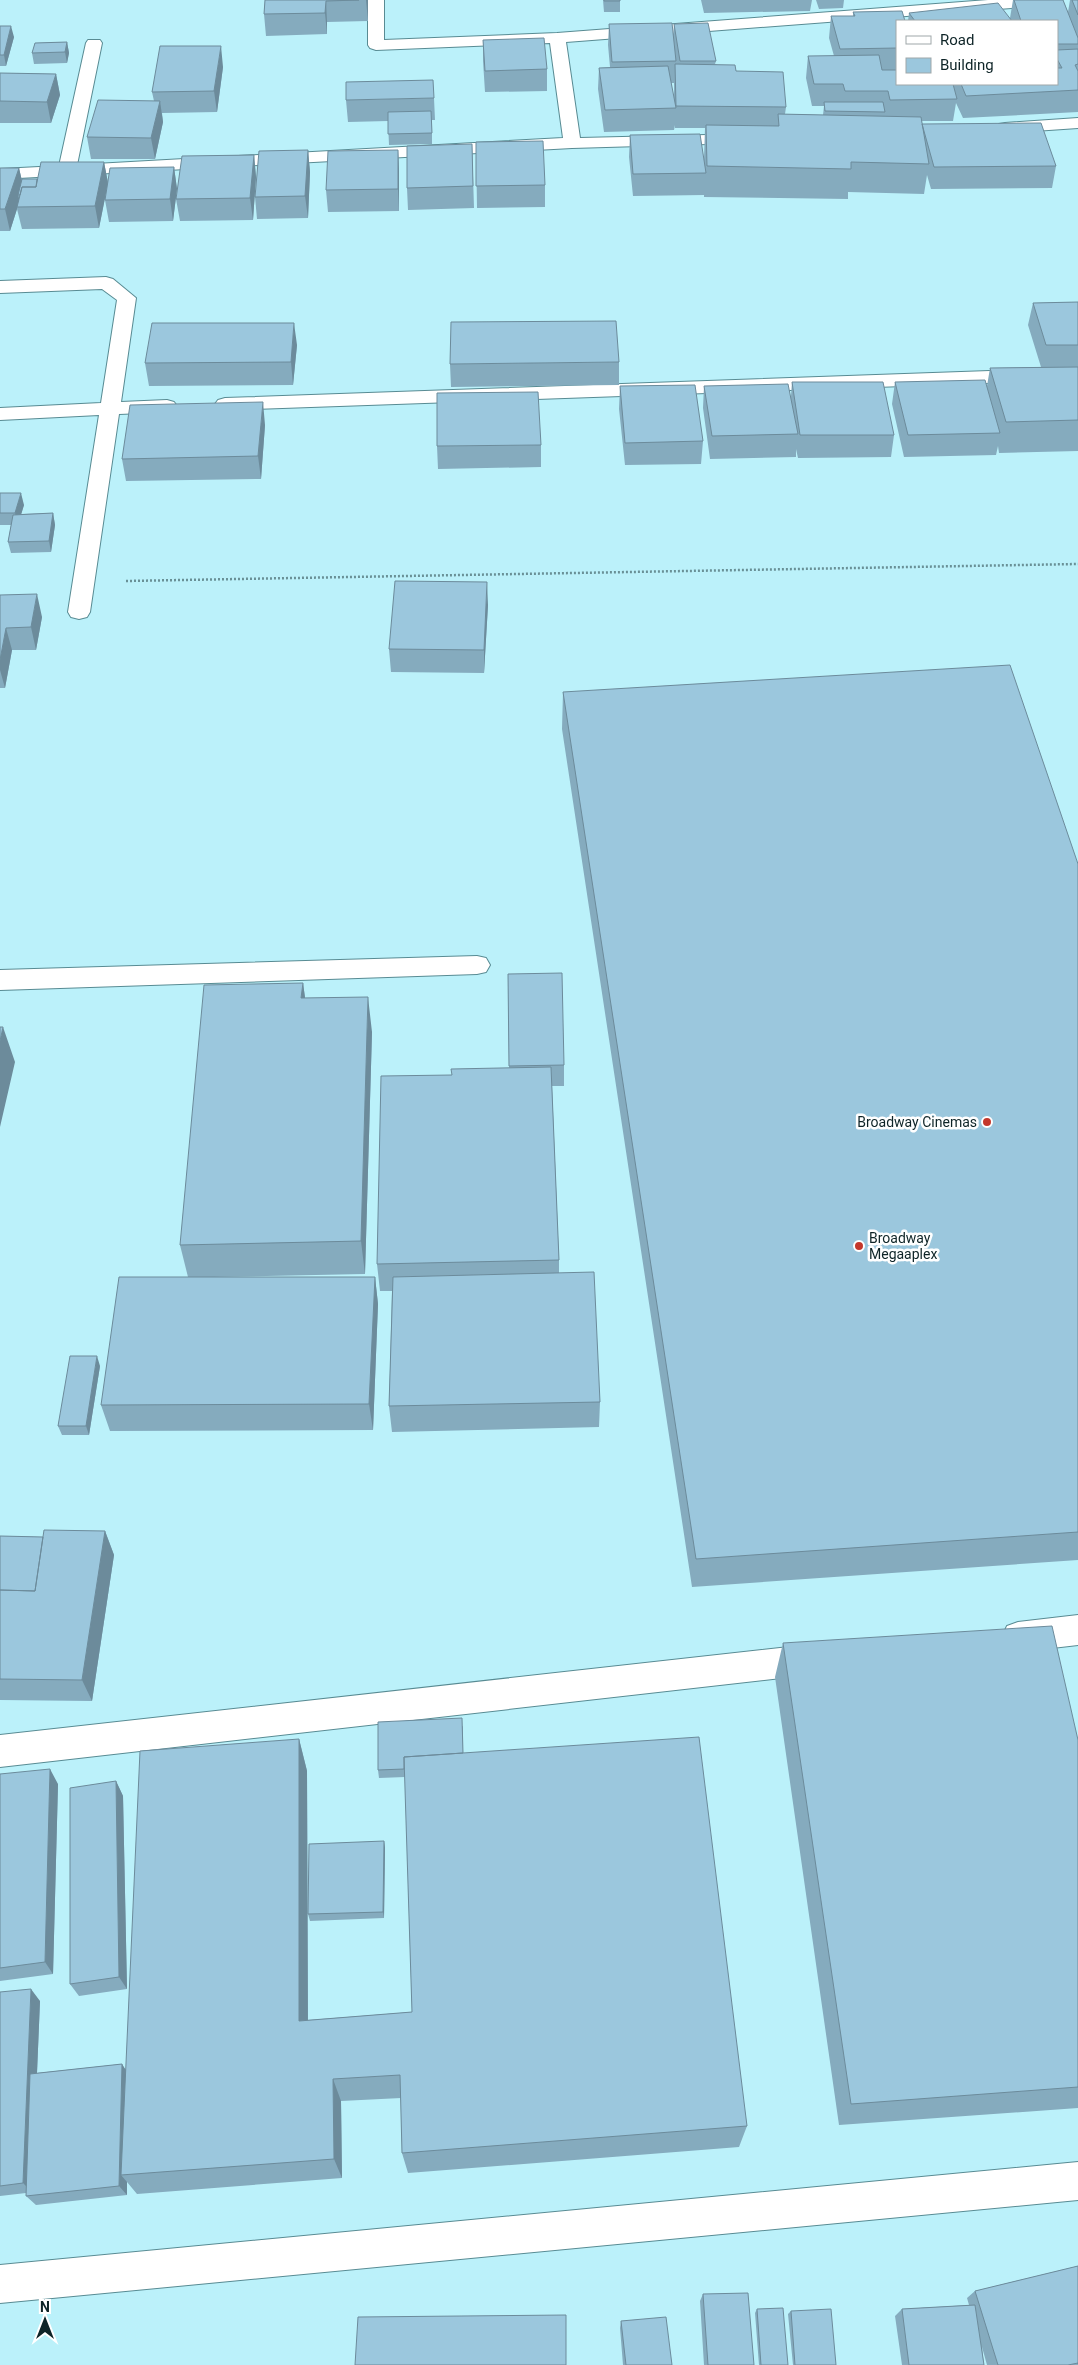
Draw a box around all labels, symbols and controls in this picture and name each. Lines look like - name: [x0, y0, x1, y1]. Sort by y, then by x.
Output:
- legend: [896, 20, 1058, 85]
- text: Road: [940, 31, 974, 49]
- text: Building: [940, 56, 994, 74]
- place label: Broadway Cinemas: [857, 1114, 977, 1130]
- marker: Broadway Cinemas: [981, 1116, 993, 1128]
- place label: Broadway Megaaplex: [869, 1230, 937, 1262]
- marker: Broadway Megaaplex: [853, 1240, 865, 1252]
- north arrow: [20, 2295, 70, 2345]
- text: N: [40, 2299, 50, 2315]

